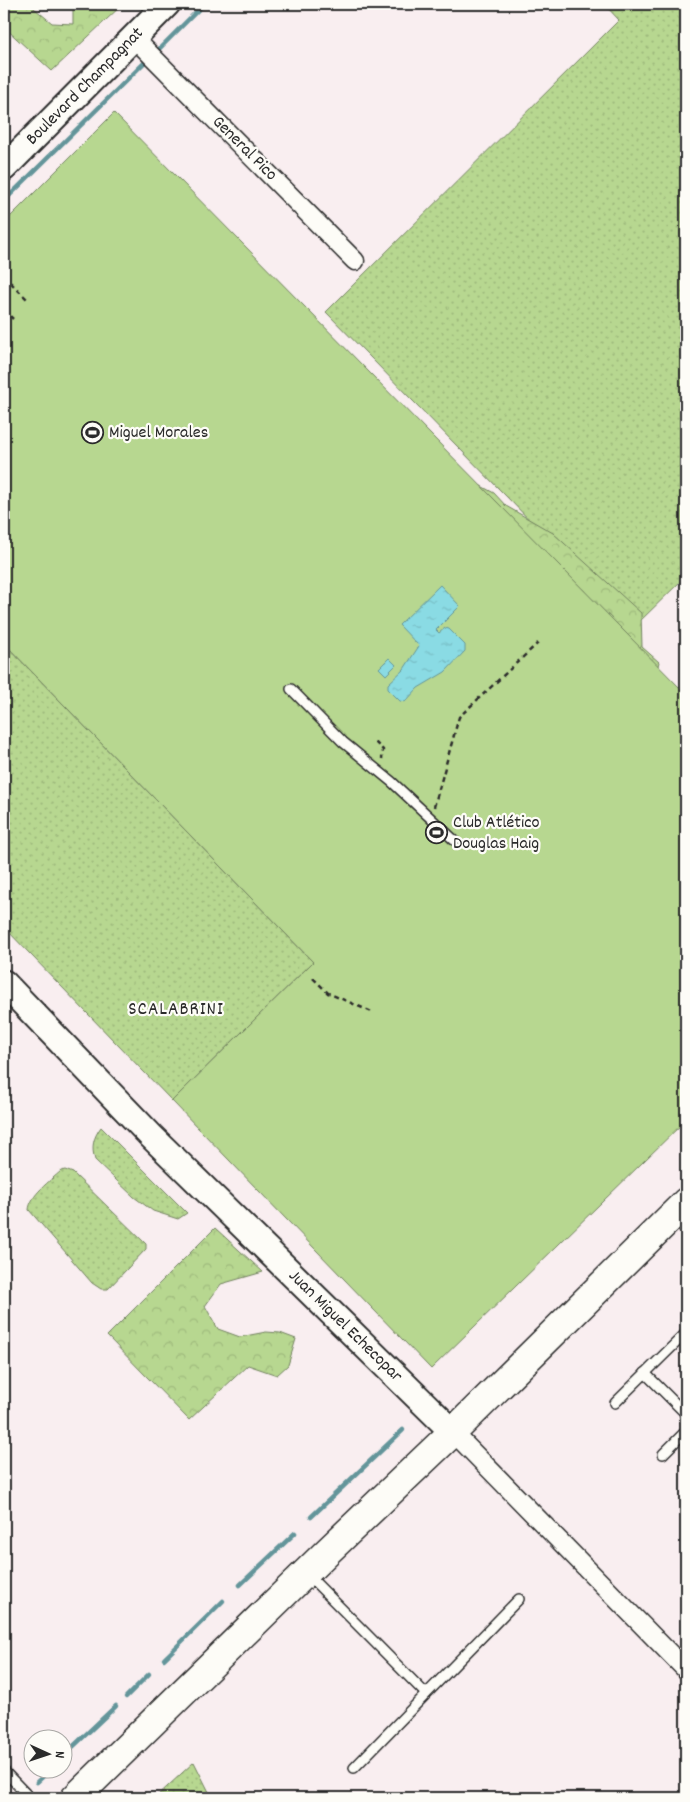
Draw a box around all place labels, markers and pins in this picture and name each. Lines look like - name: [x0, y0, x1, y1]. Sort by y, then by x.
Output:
- sports icon: Miguel Morales: [81, 421, 105, 445]
- place label: Miguel Morales: [109, 421, 208, 446]
- place label: Club Atlético Douglas Haig: [453, 811, 540, 857]
- sports icon: Club Atlético Douglas Haig: [425, 821, 449, 845]

